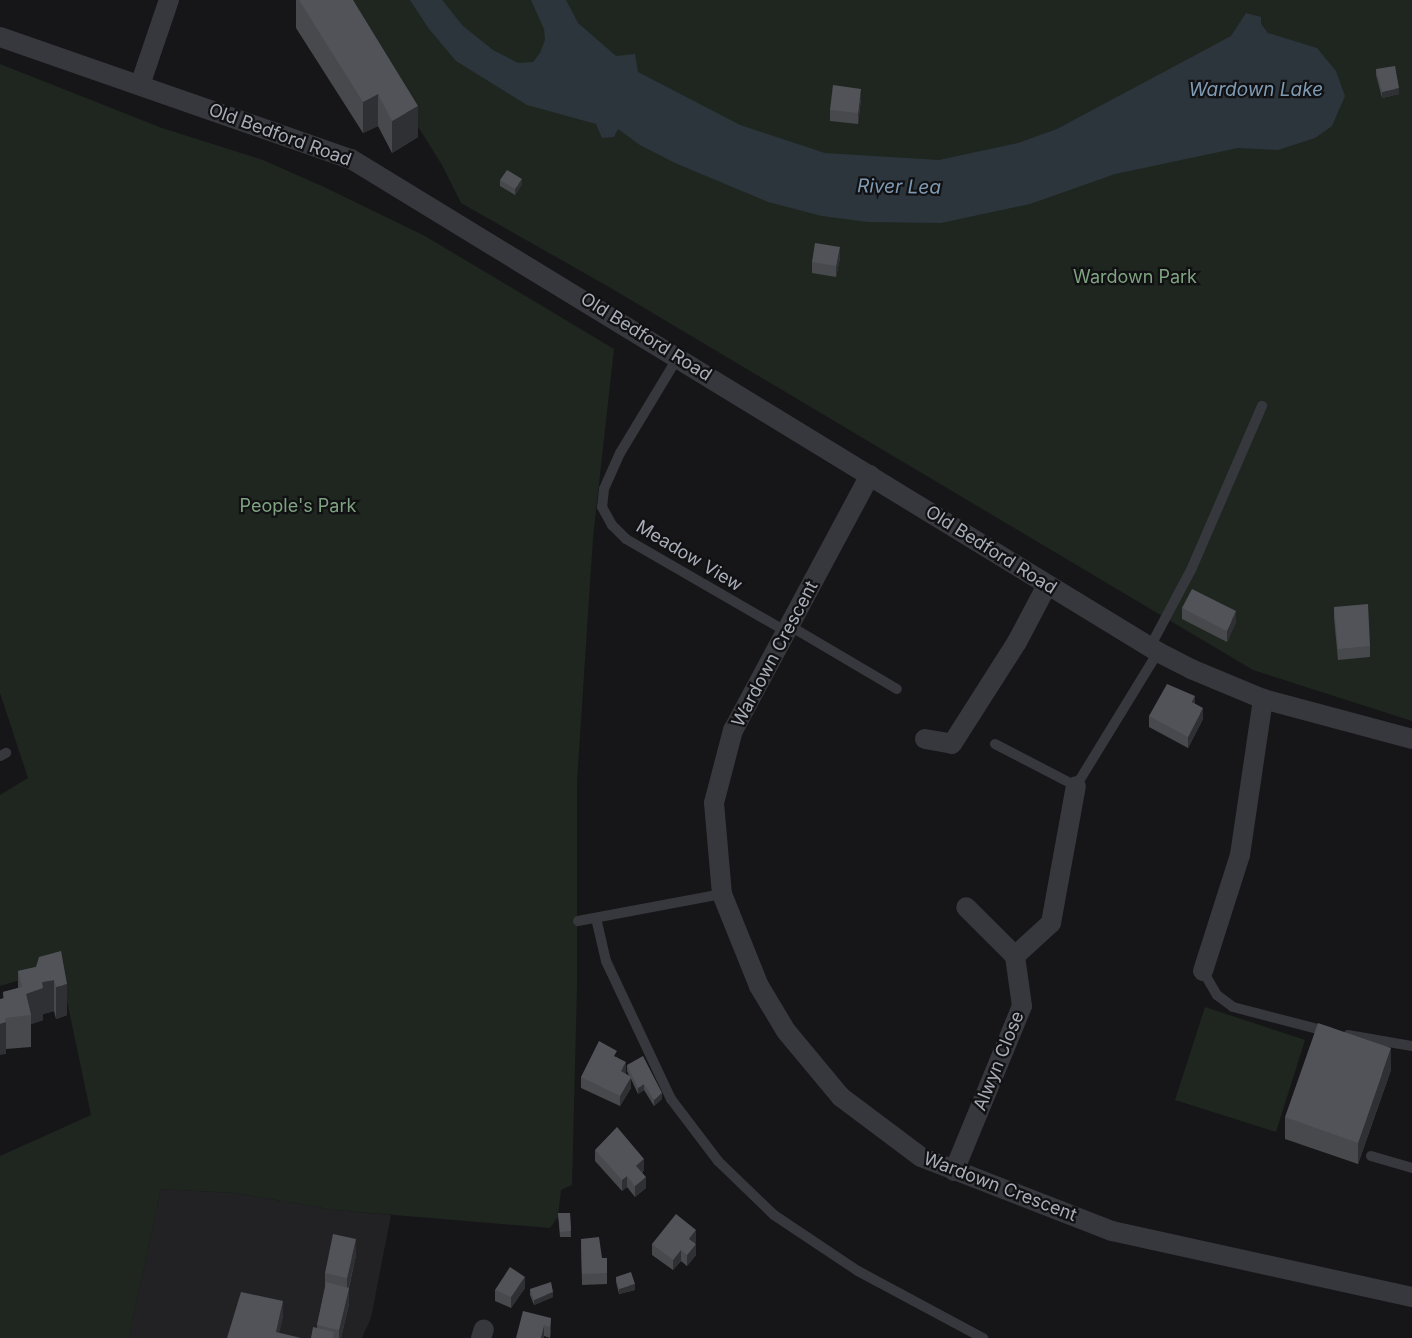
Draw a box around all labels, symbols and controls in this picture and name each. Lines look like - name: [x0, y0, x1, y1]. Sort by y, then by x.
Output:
- water label: Wardown Lake: [1189, 79, 1323, 101]
- street label: Old Bedford Road: [206, 99, 354, 171]
- water label: River Lea: [857, 175, 941, 199]
- park label: Wardown Park: [1073, 266, 1197, 288]
- street label: Old Bedford Road: [577, 288, 715, 386]
- park label: People's Park: [240, 495, 356, 517]
- street label: Old Bedford Road: [922, 501, 1060, 599]
- street label: Meadow View: [632, 516, 746, 596]
- street label: Wardown Crescent: [727, 577, 823, 731]
- street label: Alwyn Close: [969, 1008, 1029, 1114]
- street label: Wardown Crescent: [920, 1148, 1080, 1226]

